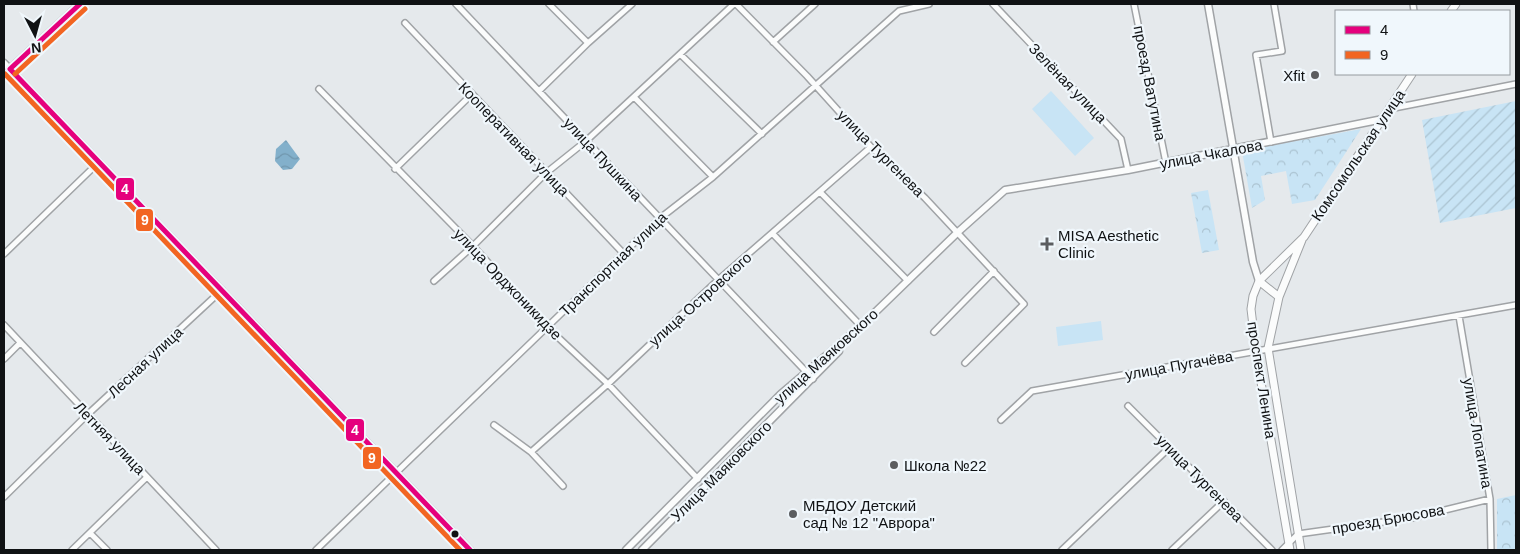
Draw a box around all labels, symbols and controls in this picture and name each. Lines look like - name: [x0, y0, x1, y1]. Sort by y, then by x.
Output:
- north arrow: [10, 10, 60, 60]
- legend: [1335, 10, 1510, 75]
- text: 4: [1380, 21, 1388, 38]
- street label: проезд Ватутина: [1131, 24, 1170, 143]
- text: N: [30, 39, 42, 56]
- street label: Зелёная улица: [1026, 40, 1111, 127]
- text: 9: [1380, 46, 1388, 63]
- place label: Xfit: [1283, 67, 1306, 84]
- marker: Xfit: [1309, 69, 1321, 81]
- street label: Кооперативная улица: [455, 79, 573, 200]
- street label: Комсомольская улица: [1308, 86, 1409, 224]
- street label: улица Тургенева: [834, 106, 928, 200]
- street label: улица Пушкина: [560, 114, 646, 205]
- street label: улица Чкалова: [1158, 136, 1264, 172]
- line badge: 4: [115, 177, 135, 201]
- text: 4: [121, 181, 129, 197]
- line badge: 9: [135, 208, 154, 232]
- street label: Транспортная улица: [556, 208, 671, 320]
- text: 9: [141, 212, 149, 228]
- street label: улица Орджоникидзе: [451, 225, 565, 343]
- place label: MISA Aesthetic Clinic: [1058, 227, 1159, 261]
- marker: MISA Aesthetic Clinic: [1040, 237, 1054, 251]
- street label: улица Островского: [645, 249, 755, 349]
- street label: улица Маяковского: [771, 305, 881, 407]
- street label: проспект Ленина: [1244, 320, 1280, 440]
- street label: Лесная улица: [104, 323, 186, 401]
- street label: улица Пугачёва: [1124, 347, 1235, 383]
- street label: улица Лопатина: [1460, 377, 1496, 490]
- street label: Летняя улица: [71, 398, 149, 478]
- street label: Улица Маяковского: [667, 417, 775, 525]
- line badge: 4: [345, 418, 365, 442]
- text: 4: [351, 422, 359, 438]
- street label: улица Тургенева: [1153, 431, 1247, 525]
- line badge: 9: [362, 446, 382, 470]
- text: 9: [368, 450, 376, 466]
- place label: Школа №22: [904, 457, 987, 474]
- marker: Школа №22: [888, 459, 900, 471]
- place label: МБДОУ Детский сад № 12 "Аврора": [803, 497, 935, 531]
- street label: проезд Брюсова: [1330, 501, 1446, 537]
- marker: МБДОУ Детский сад № 12 "Аврора": [787, 508, 799, 520]
- unlabelled marker: [450, 529, 460, 539]

